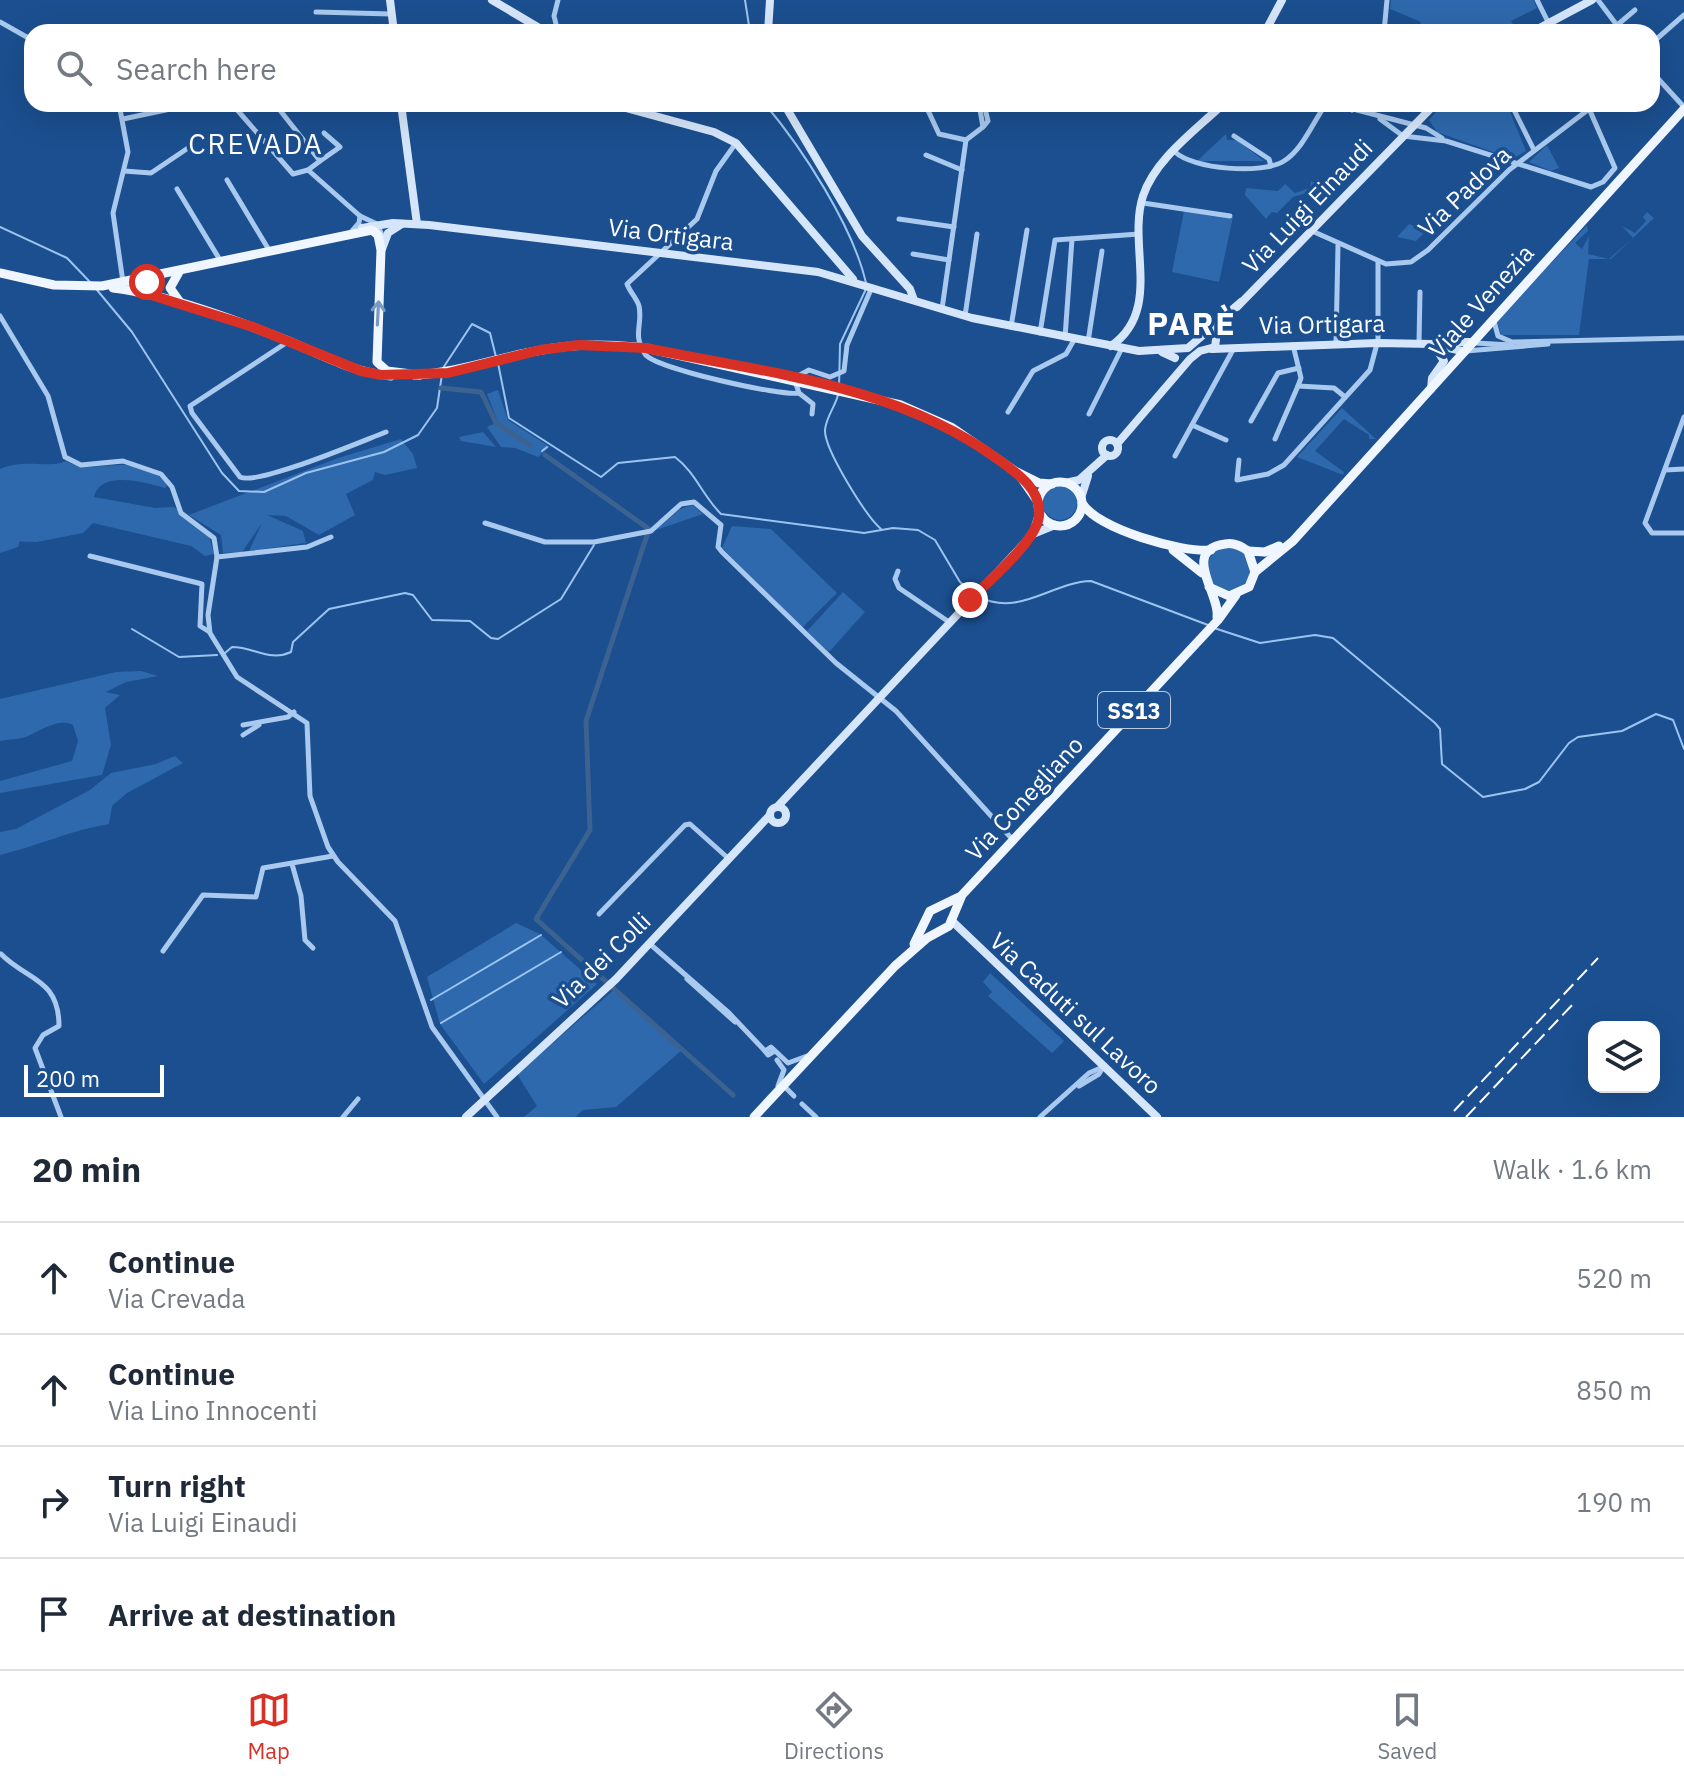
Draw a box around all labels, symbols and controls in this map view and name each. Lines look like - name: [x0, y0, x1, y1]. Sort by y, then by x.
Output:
- search box: [24, 24, 1660, 112]
- icon: search: [52, 46, 96, 90]
- text: Search here: [116, 49, 277, 88]
- district label: CREVADA: [188, 125, 324, 162]
- street label: Via Luigi Einaudi: [1235, 132, 1379, 280]
- street label: Via Padova: [1411, 138, 1518, 243]
- street label: Via Ortigara: [606, 210, 736, 258]
- street label: Viale Venezia: [1421, 237, 1541, 365]
- route start: [129, 264, 165, 300]
- one-way arrow: [371, 300, 386, 327]
- district label: PARÈ: [1147, 302, 1237, 344]
- street label: Via Ortigara: [1259, 307, 1386, 341]
- route end: [952, 582, 988, 618]
- road number: SS13: [1098, 692, 1170, 728]
- street label: Via Conegliano: [958, 729, 1090, 867]
- street label: Via dei Colli: [545, 905, 657, 1015]
- street label: Via Caduti sul Lavoro: [983, 925, 1169, 1101]
- map controls: [1588, 1021, 1660, 1093]
- button: layers: [1588, 1021, 1660, 1093]
- scale bar: [24, 1061, 164, 1097]
- text: 200 m: [36, 1064, 100, 1093]
- text: 20 min: [32, 1147, 141, 1191]
- text: Walk · 1.6 km: [1493, 1152, 1652, 1186]
- text: Continue: [108, 1242, 235, 1281]
- icon: ahead: [32, 1256, 76, 1300]
- text: 520 m: [1576, 1261, 1652, 1295]
- text: Via Crevada: [108, 1281, 245, 1315]
- text: Continue: [108, 1354, 235, 1393]
- icon: ahead: [32, 1368, 76, 1412]
- text: 850 m: [1576, 1373, 1652, 1407]
- text: Via Lino Innocenti: [108, 1393, 317, 1427]
- text: Turn right: [108, 1466, 246, 1505]
- icon: right: [32, 1480, 76, 1524]
- text: 190 m: [1576, 1485, 1652, 1519]
- text: Via Luigi Einaudi: [108, 1505, 297, 1539]
- icon: arrive: [32, 1592, 76, 1636]
- text: Arrive at destination: [108, 1595, 396, 1634]
- tab: Map: [247, 1688, 291, 1765]
- tab: Directions: [784, 1688, 884, 1765]
- tab: Saved: [1377, 1688, 1437, 1765]

